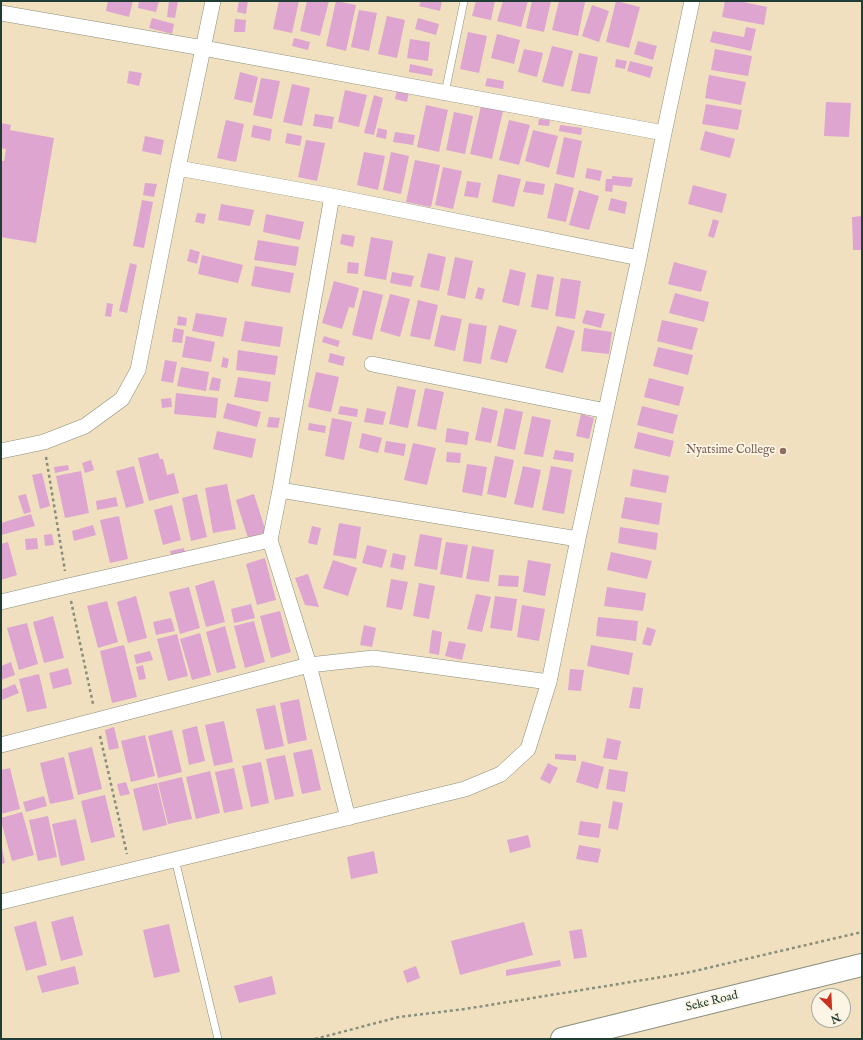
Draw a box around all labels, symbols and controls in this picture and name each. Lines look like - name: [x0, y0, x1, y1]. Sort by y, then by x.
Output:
- place label: Nyatsime College: [686, 444, 775, 458]
- marker: Nyatsime College: [778, 446, 788, 456]
- north arrow: [811, 988, 851, 1028]
- street label: Seke Road: [684, 989, 740, 1015]
- text: N: [828, 1010, 843, 1026]

